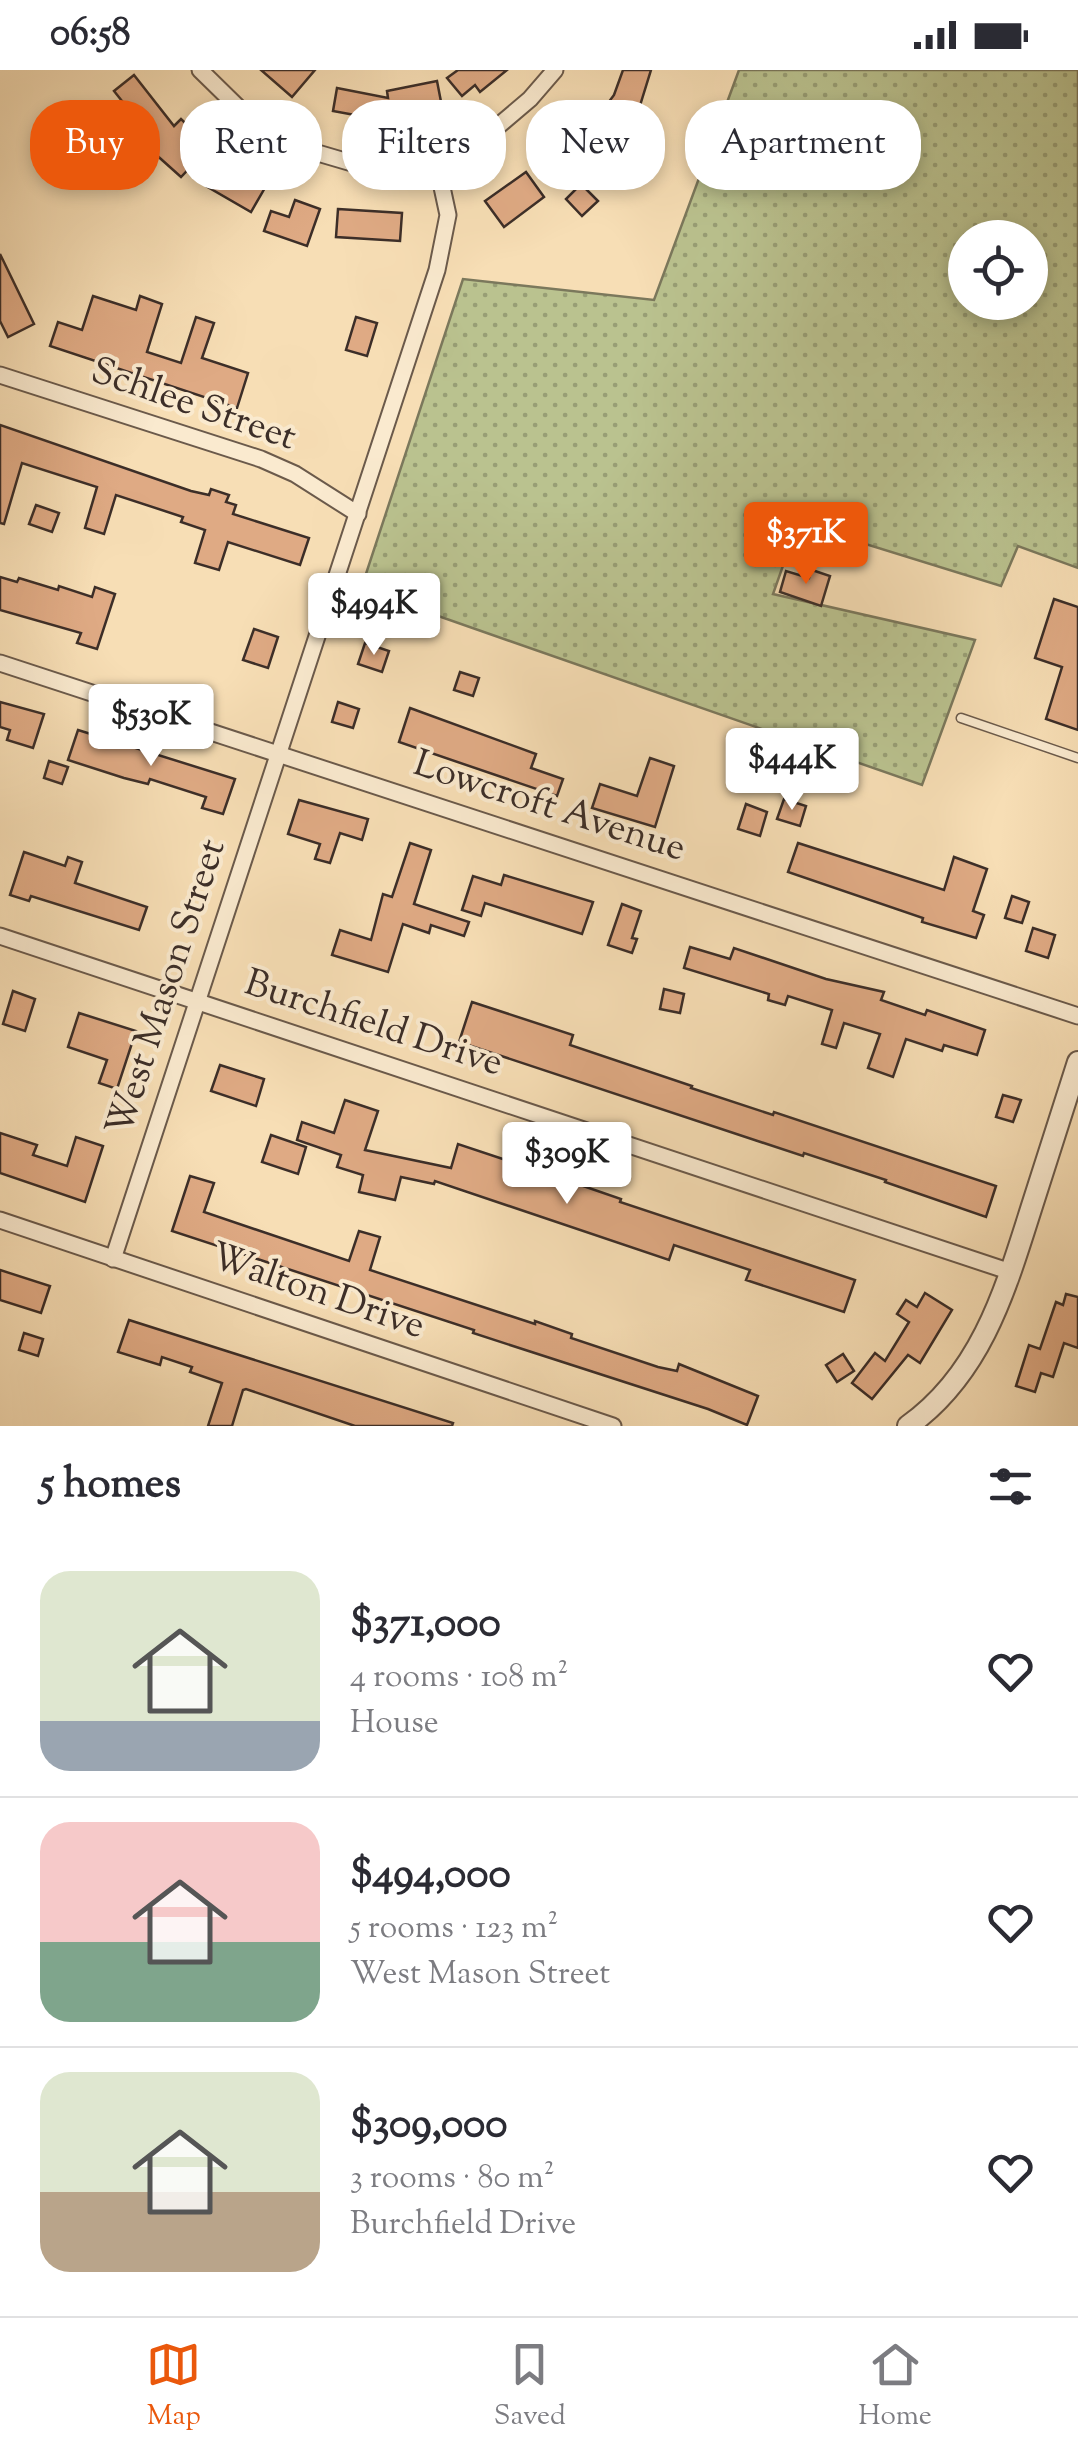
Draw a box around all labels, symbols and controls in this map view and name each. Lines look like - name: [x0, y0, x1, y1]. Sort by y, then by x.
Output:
- text: 06:58: [50, 8, 130, 62]
- chip: Buy: [30, 100, 160, 190]
- chip: Rent: [180, 100, 322, 190]
- chip: Filters: [342, 100, 506, 190]
- chip: New: [526, 100, 665, 190]
- chip: Apartment: [685, 100, 921, 190]
- map controls: [948, 220, 1048, 320]
- button: locate: [948, 220, 1048, 320]
- street label: Schlee Street: [83, 346, 303, 466]
- pin: $371K: [736, 502, 876, 587]
- text: $371K: [766, 511, 846, 557]
- pin: $494K: [304, 573, 444, 658]
- text: $494K: [330, 582, 418, 628]
- pin: $530K: [81, 684, 221, 769]
- text: $530K: [111, 693, 191, 739]
- pin: $444K: [722, 728, 862, 813]
- text: $444K: [748, 737, 836, 783]
- street label: Lowcroft Avenue: [406, 739, 692, 877]
- street label: West Mason Street: [95, 833, 241, 1143]
- street label: Burchfield Drive: [237, 958, 509, 1092]
- pin: $309K: [497, 1122, 637, 1207]
- text: $309K: [524, 1131, 610, 1177]
- street label: Walton Drive: [203, 1231, 431, 1355]
- text: 5 homes: [40, 1456, 181, 1516]
- icon: filters: [983, 1459, 1038, 1514]
- text: $371,000: [350, 1595, 501, 1655]
- icon: home: [120, 1611, 240, 1731]
- icon: heart: [983, 1644, 1038, 1699]
- text: 4 rooms · 108 m²: [350, 1655, 568, 1701]
- text: House: [350, 1701, 439, 1747]
- text: $494,000: [350, 1846, 511, 1906]
- icon: home: [120, 1862, 240, 1982]
- icon: heart: [983, 1895, 1038, 1950]
- text: 5 rooms · 123 m²: [350, 1906, 558, 1952]
- text: West Mason Street: [350, 1952, 610, 1998]
- text: $309,000: [350, 2096, 508, 2156]
- icon: home: [120, 2112, 240, 2232]
- icon: heart: [983, 2145, 1038, 2200]
- text: 3 rooms · 80 m²: [350, 2156, 554, 2202]
- text: Burchfield Drive: [350, 2202, 576, 2248]
- tab: Map: [146, 2337, 201, 2437]
- tab: Saved: [494, 2337, 566, 2437]
- tab: Home: [858, 2337, 932, 2437]

